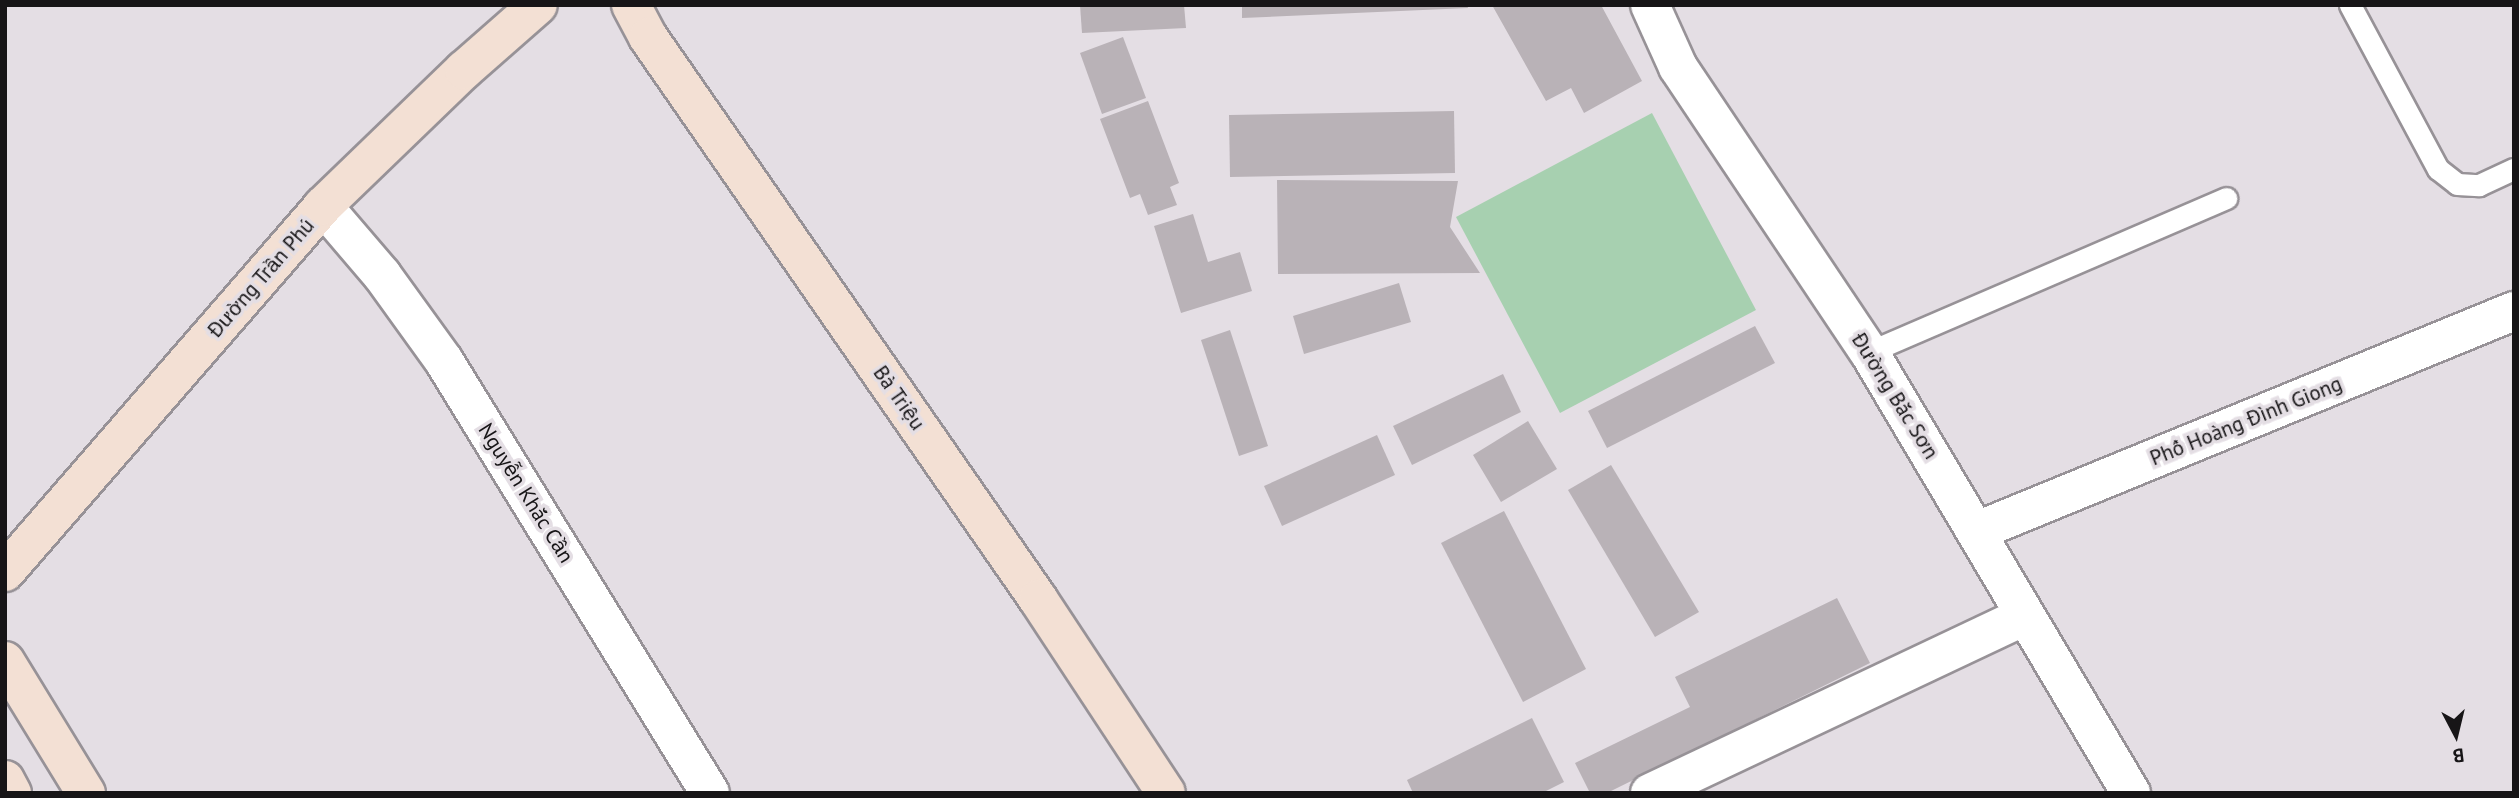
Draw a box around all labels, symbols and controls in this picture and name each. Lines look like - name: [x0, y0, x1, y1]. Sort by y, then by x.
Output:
- street label: Đường Trần Phú: [202, 213, 320, 343]
- street label: Đường Bắc Sơn: [1846, 328, 1944, 464]
- street label: Bà Triệu: [868, 361, 930, 435]
- street label: Phố Hoàng Đình Giong: [2146, 371, 2346, 471]
- street label: Nguyễn Khắc Cần: [473, 418, 579, 568]
- north arrow: [2421, 700, 2491, 770]
- text: B: [2452, 743, 2466, 768]

